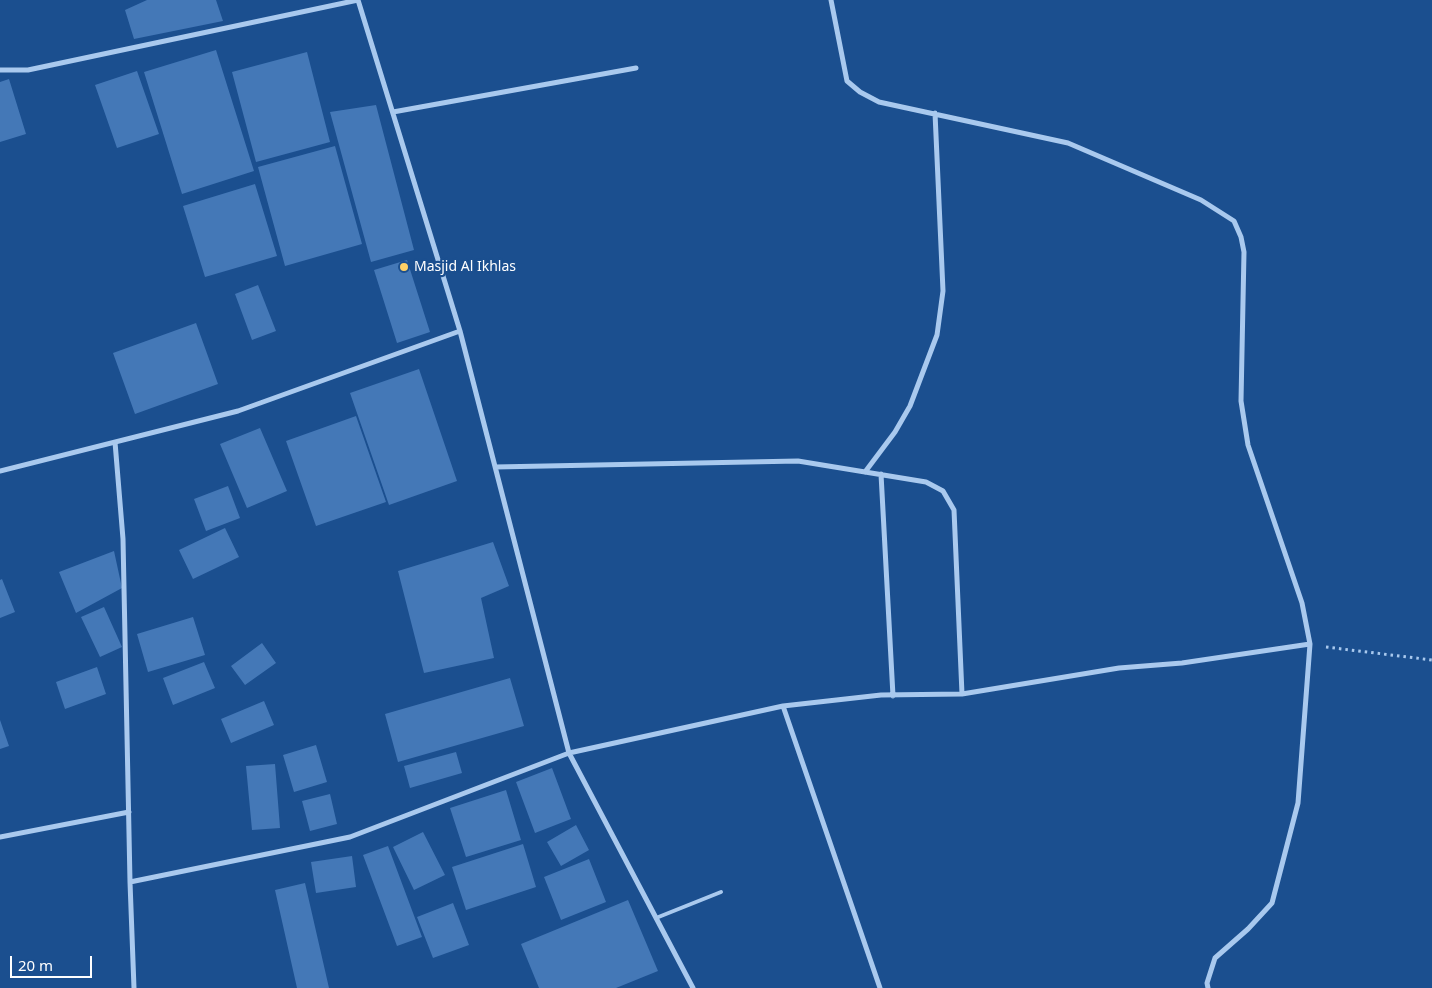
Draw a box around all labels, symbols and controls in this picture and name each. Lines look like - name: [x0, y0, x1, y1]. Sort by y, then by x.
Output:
- place label: Masjid Al Ikhlas: [414, 259, 516, 275]
- marker: Masjid Al Ikhlas: [398, 261, 410, 273]
- scale bar: [12, 946, 95, 978]
- text: 20 m: [18, 955, 53, 975]

